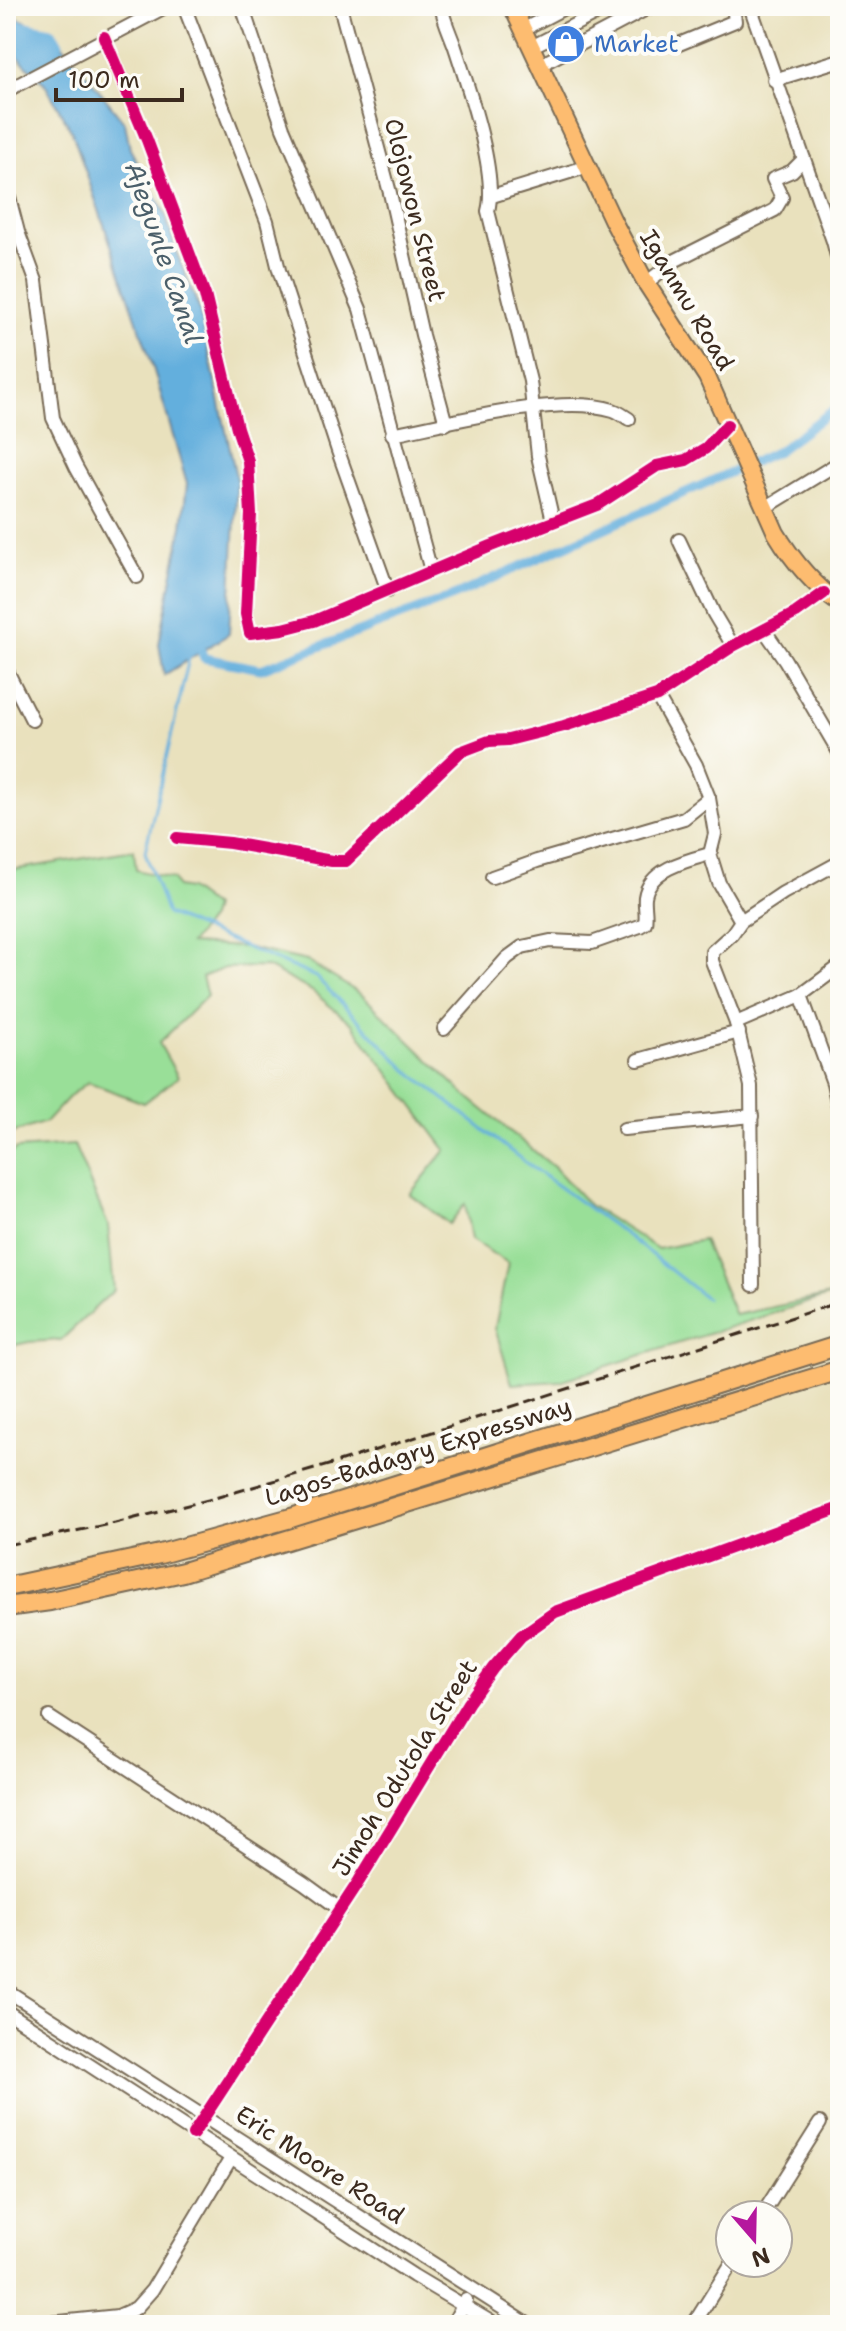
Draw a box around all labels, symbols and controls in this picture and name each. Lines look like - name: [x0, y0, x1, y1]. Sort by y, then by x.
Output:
- shop icon: Market: [545, 23, 587, 65]
- place label: Market: [594, 28, 679, 60]
- scale bar: [56, 52, 182, 102]
- text: 100 m: [68, 64, 140, 96]
- street label: Olojowon Street: [377, 115, 453, 305]
- water label: Ajegunle Canal: [117, 157, 212, 348]
- street label: Iganmu Road: [632, 224, 742, 376]
- street label: Lagos-Badagry Expressway: [261, 1390, 575, 1514]
- street label: Jimoh Odutola Street: [325, 1654, 485, 1882]
- street label: Eric Moore Road: [230, 2098, 410, 2232]
- north arrow: [714, 2199, 794, 2279]
- text: N: [748, 2241, 774, 2274]

